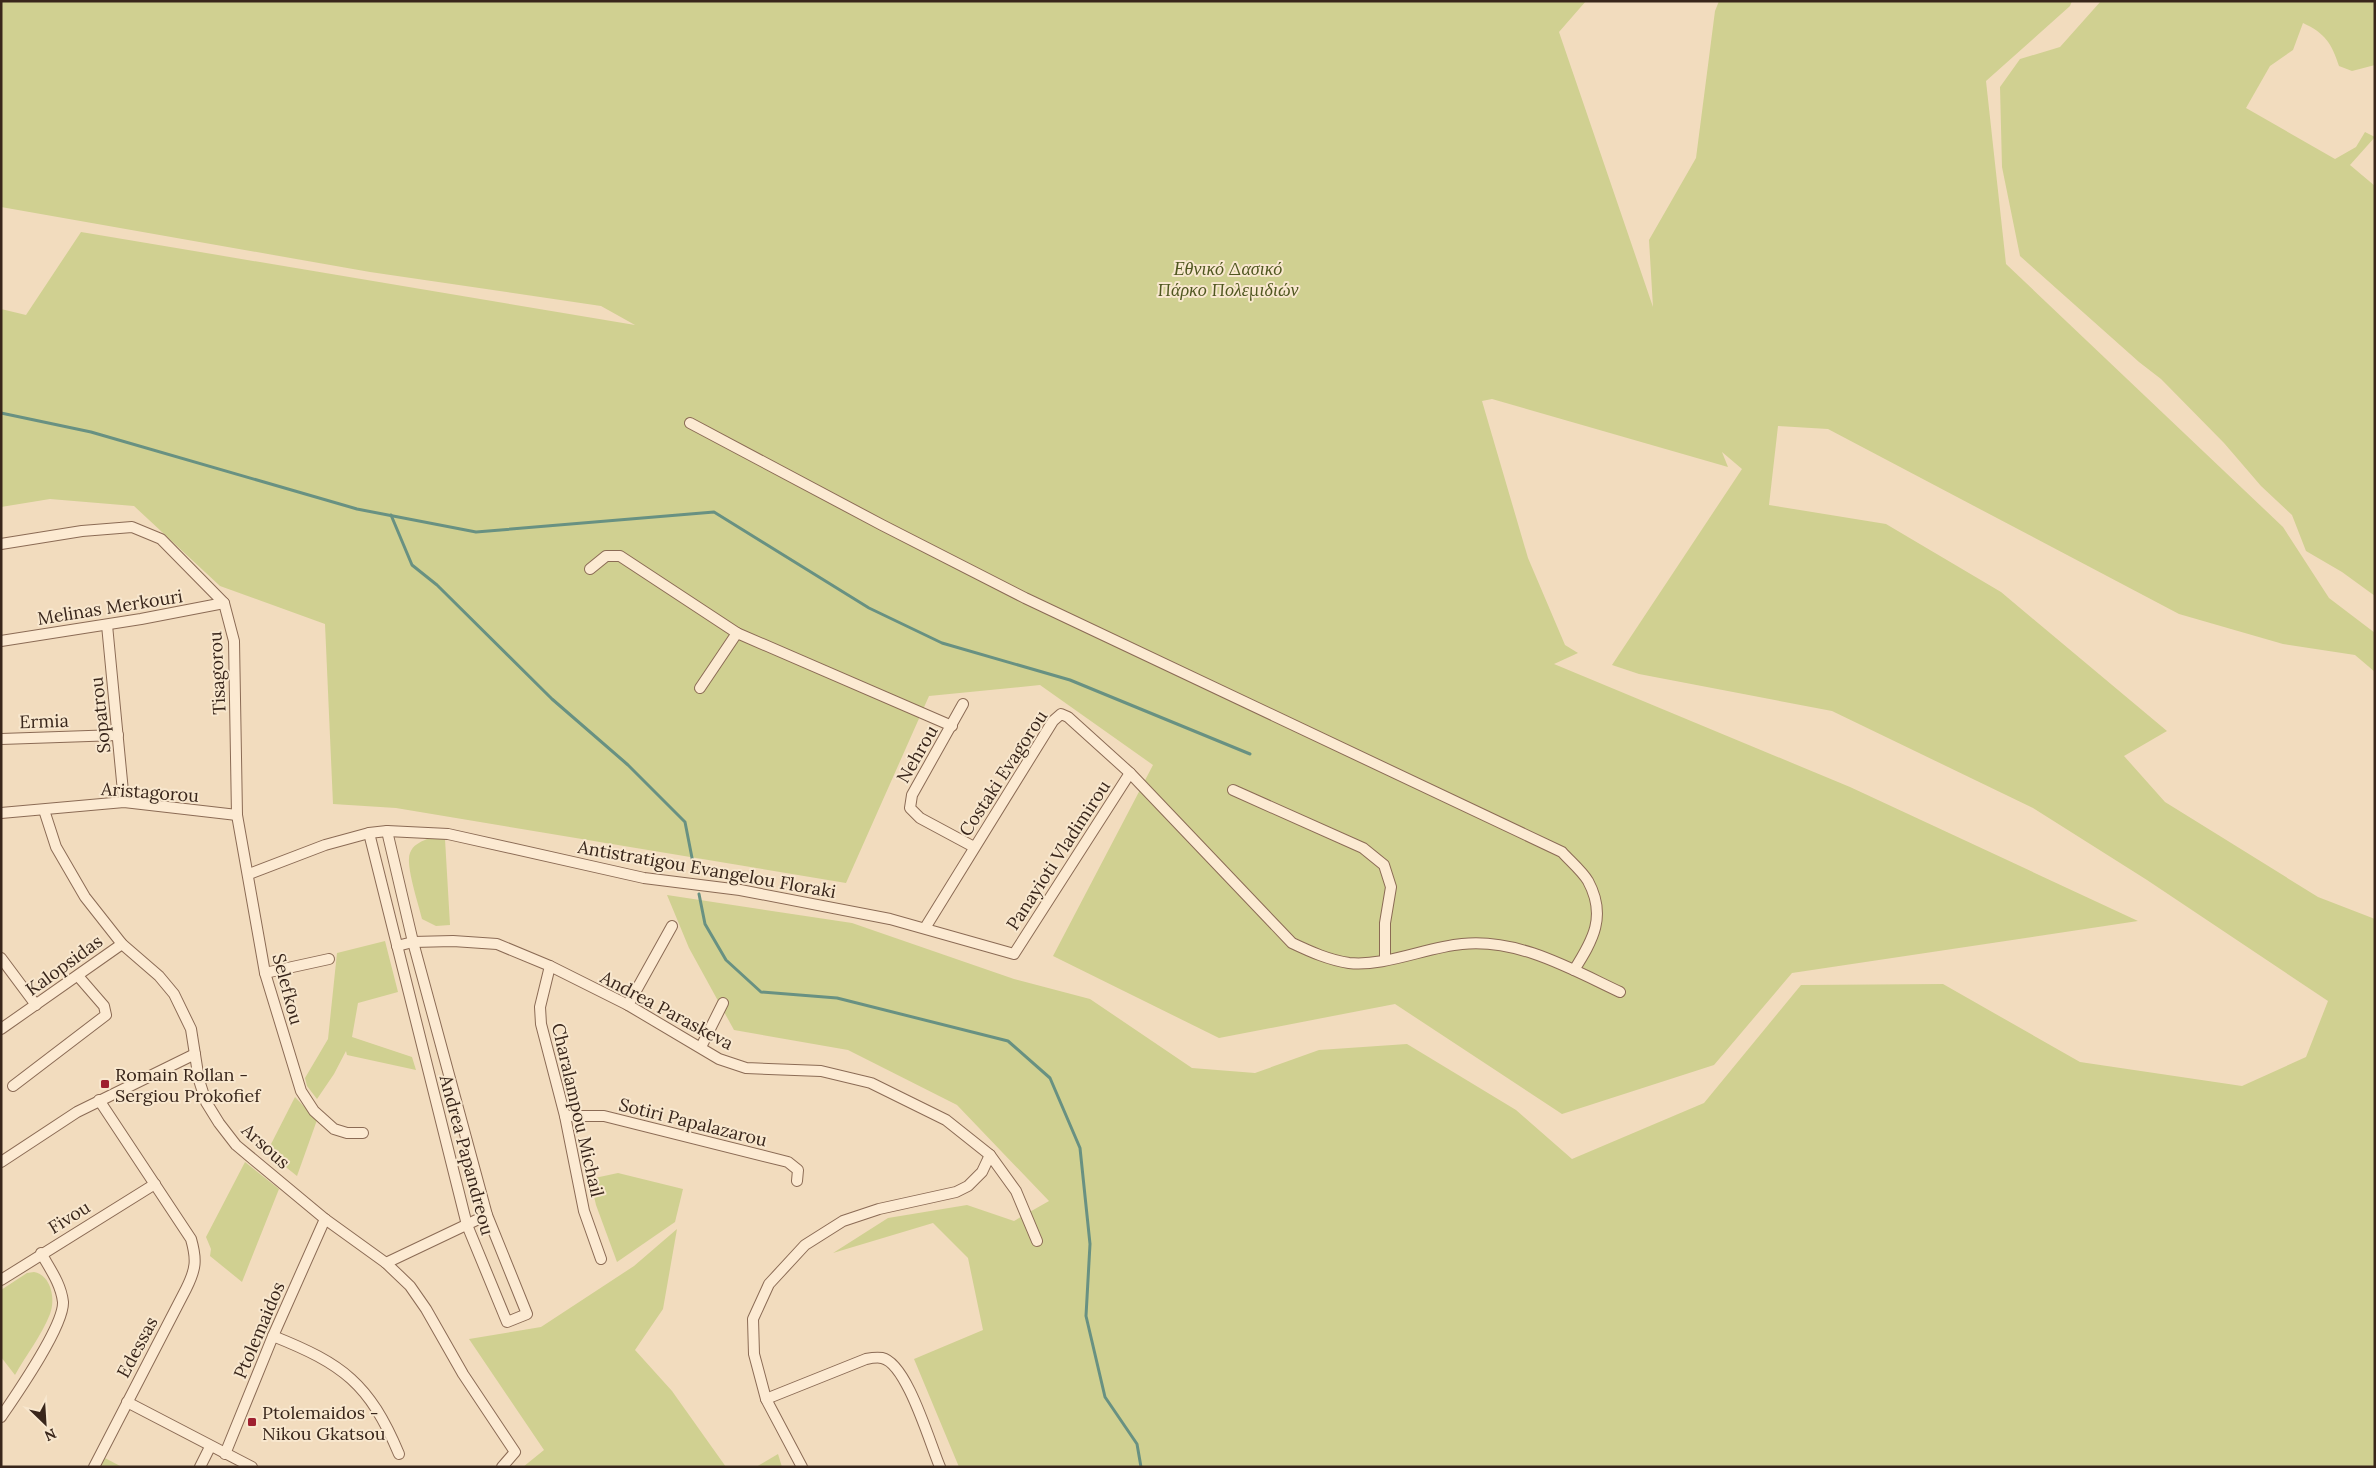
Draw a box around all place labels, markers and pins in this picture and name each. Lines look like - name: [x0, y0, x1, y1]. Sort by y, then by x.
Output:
- place label: Romain Rollan - Sergiou Prokofief: [115, 1063, 262, 1107]
- marker: Romain Rollan - Sergiou Prokofief: [99, 1078, 111, 1090]
- place label: Ptolemaidos - Nikou Gkatsou: [262, 1401, 386, 1445]
- marker: Ptolemaidos - Nikou Gkatsou: [246, 1416, 258, 1428]

